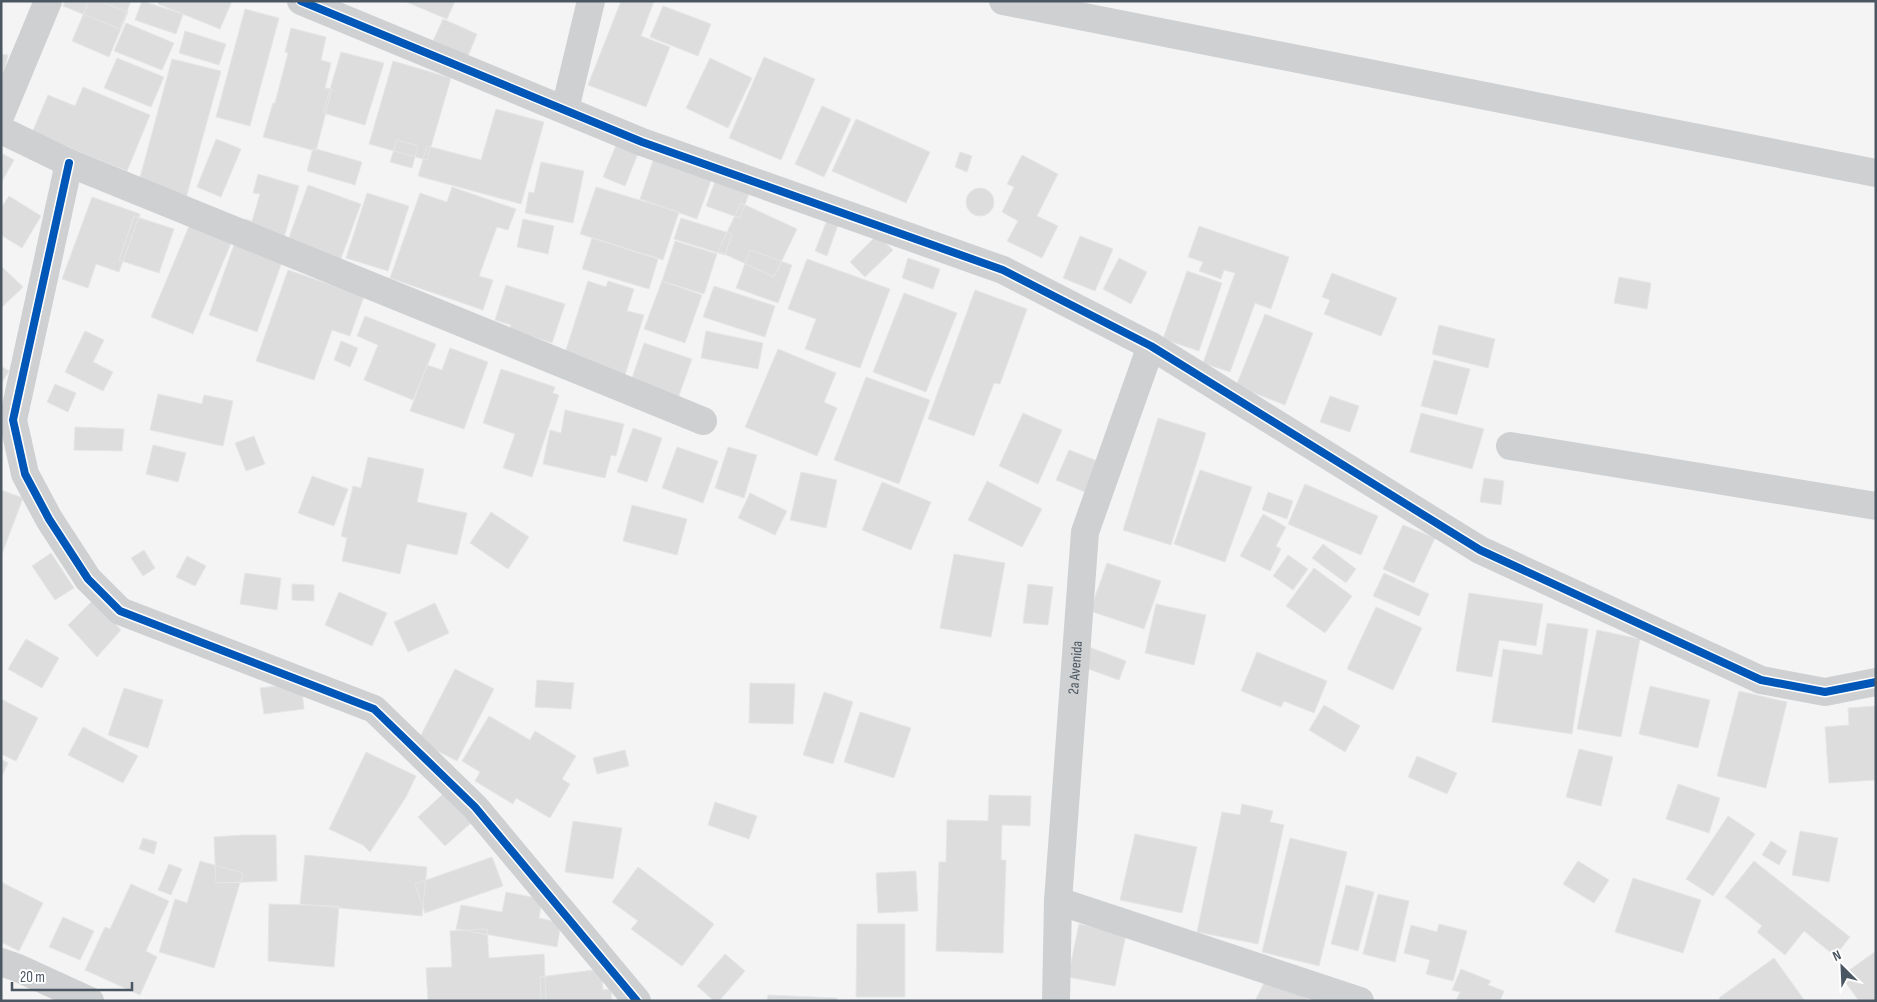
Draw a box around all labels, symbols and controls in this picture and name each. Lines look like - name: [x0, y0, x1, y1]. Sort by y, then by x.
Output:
- street label: 2a Avenida: [1064, 640, 1087, 695]
- north arrow: [1817, 942, 1867, 992]
- text: N: [1830, 946, 1844, 965]
- scale bar: [12, 960, 132, 992]
- text: 20 m: [20, 968, 45, 987]

